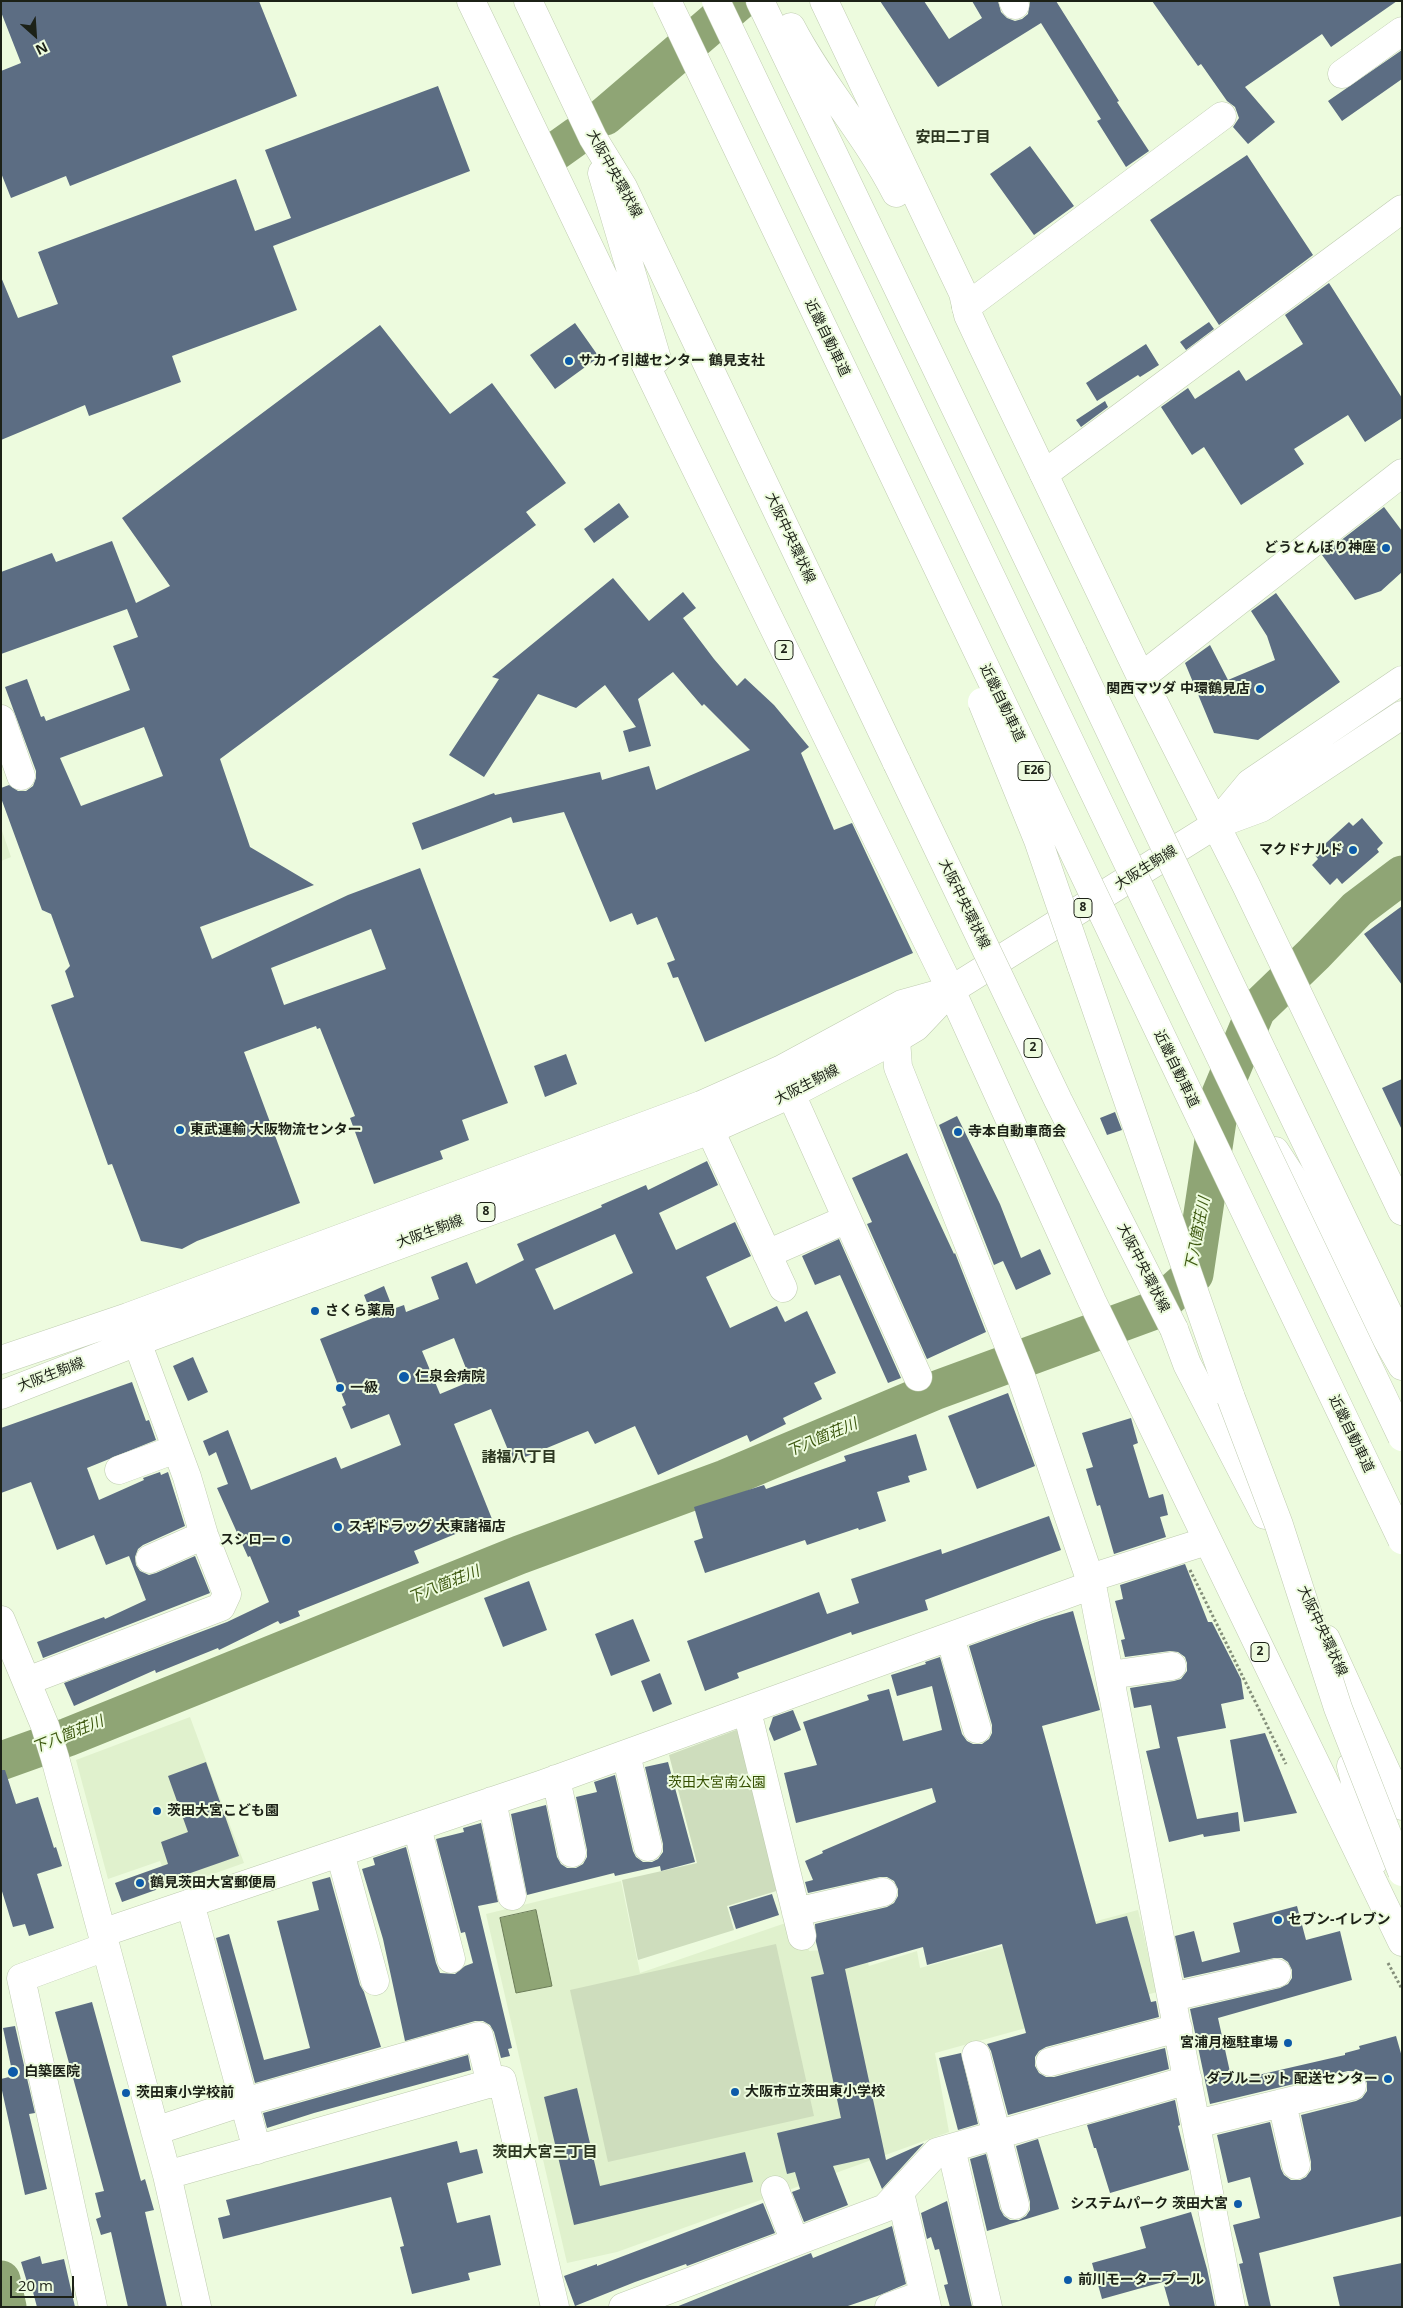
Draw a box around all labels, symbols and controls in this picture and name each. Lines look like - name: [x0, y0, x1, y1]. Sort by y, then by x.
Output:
- north arrow: [10, 10, 60, 60]
- text: N: [33, 38, 51, 60]
- street label: 大阪中央環状線: [583, 127, 645, 221]
- district label: 安田二丁目: [916, 129, 990, 147]
- street label: 近畿自動車道: [801, 297, 853, 379]
- place label: サカイ引越センター 鶴見支社: [579, 353, 765, 369]
- marker: サカイ引越センター 鶴見支社: [563, 355, 575, 367]
- street label: 大阪中央環状線: [762, 490, 818, 586]
- place label: どうとんぼり神座: [1264, 540, 1376, 556]
- marker: どうとんぼり神座: [1380, 542, 1392, 554]
- road number: 2: [775, 640, 793, 660]
- street label: 近畿自動車道: [976, 662, 1028, 744]
- place label: 関西マツダ 中環鶴見店: [1106, 681, 1250, 697]
- marker: 関西マツダ 中環鶴見店: [1254, 683, 1266, 695]
- road number: E26: [1018, 761, 1050, 780]
- street label: 大阪生駒線: [1112, 842, 1180, 894]
- place label: マクドナルド: [1259, 842, 1343, 858]
- marker: マクドナルド: [1347, 844, 1359, 856]
- street label: 大阪中央環状線: [935, 856, 993, 952]
- road number: 8: [1074, 898, 1092, 918]
- street label: 近畿自動車道: [1150, 1028, 1202, 1110]
- road number: 2: [1024, 1038, 1042, 1058]
- street label: 大阪生駒線: [772, 1062, 842, 1108]
- place label: 東武運輸 大阪物流センター: [190, 1122, 362, 1138]
- marker: 東武運輸 大阪物流センター: [174, 1124, 186, 1136]
- place label: 寺本自動車商会: [968, 1124, 1066, 1140]
- marker: 寺本自動車商会: [952, 1126, 964, 1138]
- water label: 下八箇荘川: [1182, 1195, 1214, 1273]
- road number: 8: [477, 1202, 495, 1222]
- street label: 大阪生駒線: [394, 1212, 466, 1252]
- street label: 大阪中央環状線: [1113, 1221, 1173, 1315]
- place label: さくら薬局: [325, 1303, 395, 1319]
- marker: さくら薬局: [309, 1305, 321, 1317]
- street label: 大阪生駒線: [15, 1355, 87, 1395]
- place label: 仁泉会病院: [415, 1369, 485, 1385]
- marker: 仁泉会病院: [397, 1370, 411, 1384]
- place label: 一級: [350, 1380, 378, 1396]
- marker: 一級: [334, 1382, 346, 1394]
- street label: 近畿自動車道: [1325, 1393, 1377, 1475]
- water label: 下八箇荘川: [784, 1415, 860, 1461]
- district label: 諸福八丁目: [482, 1449, 556, 1467]
- place label: スギドラッグ 大東諸福店: [348, 1519, 506, 1535]
- marker: スギドラッグ 大東諸福店: [332, 1521, 344, 1533]
- place label: スシロー: [220, 1532, 276, 1548]
- marker: スシロー: [280, 1534, 292, 1546]
- water label: 下八箇荘川: [406, 1563, 482, 1607]
- street label: 大阪中央環状線: [1294, 1583, 1350, 1679]
- road number: 2: [1251, 1642, 1269, 1661]
- water label: 下八箇荘川: [30, 1713, 106, 1757]
- park label: 茨田大宮南公園: [668, 1775, 766, 1791]
- place label: 茨田大宮こども園: [167, 1803, 279, 1819]
- marker: 茨田大宮こども園: [151, 1805, 163, 1817]
- place label: 鶴見茨田大宮郵便局: [150, 1875, 276, 1891]
- marker: 鶴見茨田大宮郵便局: [134, 1877, 146, 1889]
- place label: セブン-イレブン: [1288, 1912, 1391, 1928]
- marker: セブン-イレブン: [1272, 1914, 1284, 1926]
- place label: 宮浦月極駐車場: [1180, 2035, 1278, 2051]
- marker: 宮浦月極駐車場: [1282, 2037, 1294, 2049]
- place label: 白築医院: [24, 2064, 80, 2080]
- marker: 白築医院: [6, 2065, 20, 2079]
- place label: ダブルニット 配送センター: [1206, 2071, 1378, 2087]
- marker: ダブルニット 配送センター: [1382, 2073, 1394, 2085]
- place label: 大阪市立茨田東小学校: [745, 2084, 885, 2100]
- place label: 茨田東小学校前: [136, 2085, 234, 2101]
- marker: 大阪市立茨田東小学校: [729, 2086, 741, 2098]
- marker: 茨田東小学校前: [120, 2087, 132, 2099]
- district label: 茨田大宮三丁目: [493, 2144, 597, 2162]
- place label: システムパーク 茨田大宮: [1070, 2196, 1228, 2212]
- marker: システムパーク 茨田大宮: [1232, 2198, 1244, 2210]
- scale bar: [12, 2266, 76, 2298]
- place label: 前川モータープール: [1078, 2272, 1204, 2288]
- marker: 前川モータープール: [1062, 2274, 1074, 2286]
- text: 20 m: [18, 2275, 53, 2295]

